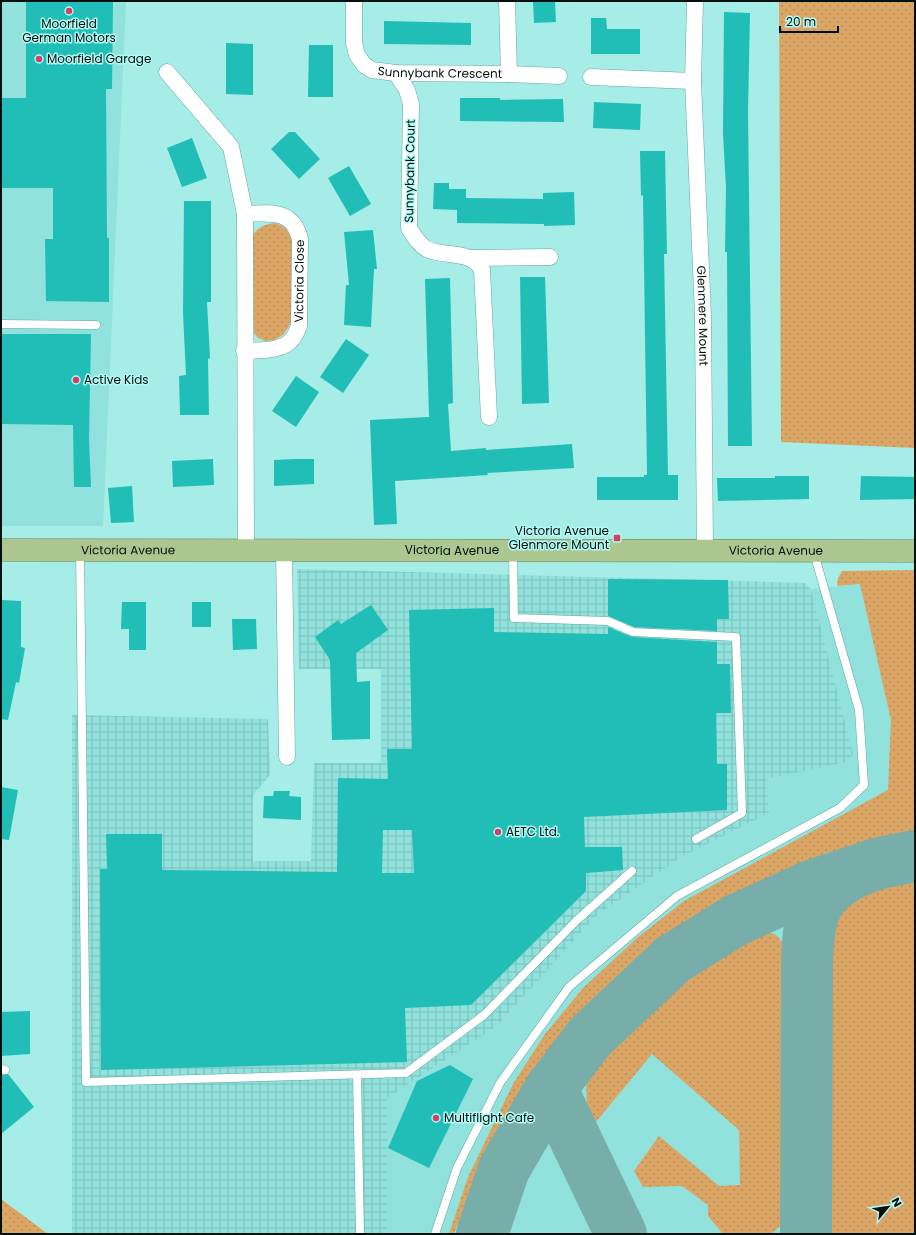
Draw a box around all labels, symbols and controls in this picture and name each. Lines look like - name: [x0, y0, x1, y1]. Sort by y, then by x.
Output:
- marker: Moorfield German Motors: [64, 6, 74, 16]
- scale bar: [780, 8, 838, 34]
- text: 20 m: [786, 13, 816, 30]
- place label: Moorfield German Motors: [22, 15, 116, 46]
- place label: Moorfield Garage: [47, 50, 151, 67]
- marker: Moorfield Garage: [34, 54, 44, 64]
- street label: Sunnybank Crescent: [377, 62, 502, 82]
- street label: Sunnybank Court: [400, 119, 419, 223]
- street label: Victoria Close: [290, 239, 308, 322]
- street label: Glenmere Mount: [693, 265, 712, 366]
- place label: Active Kids: [84, 371, 149, 388]
- marker: Active Kids: [71, 375, 81, 385]
- place label: Victoria Avenue Glenmore Mount: [509, 522, 609, 553]
- marker: Victoria Avenue Glenmore Mount: [612, 533, 622, 543]
- street label: Victoria Avenue: [81, 541, 175, 558]
- street label: Victoria Avenue: [405, 541, 499, 559]
- street label: Victoria Avenue: [729, 542, 823, 559]
- place label: AETC Ltd.: [506, 823, 559, 840]
- marker: AETC Ltd.: [493, 827, 503, 837]
- place label: Multiflight Cafe: [444, 1109, 534, 1126]
- marker: Multiflight Cafe: [431, 1113, 441, 1123]
- north arrow: [868, 1187, 908, 1227]
- text: N: [888, 1195, 906, 1210]

